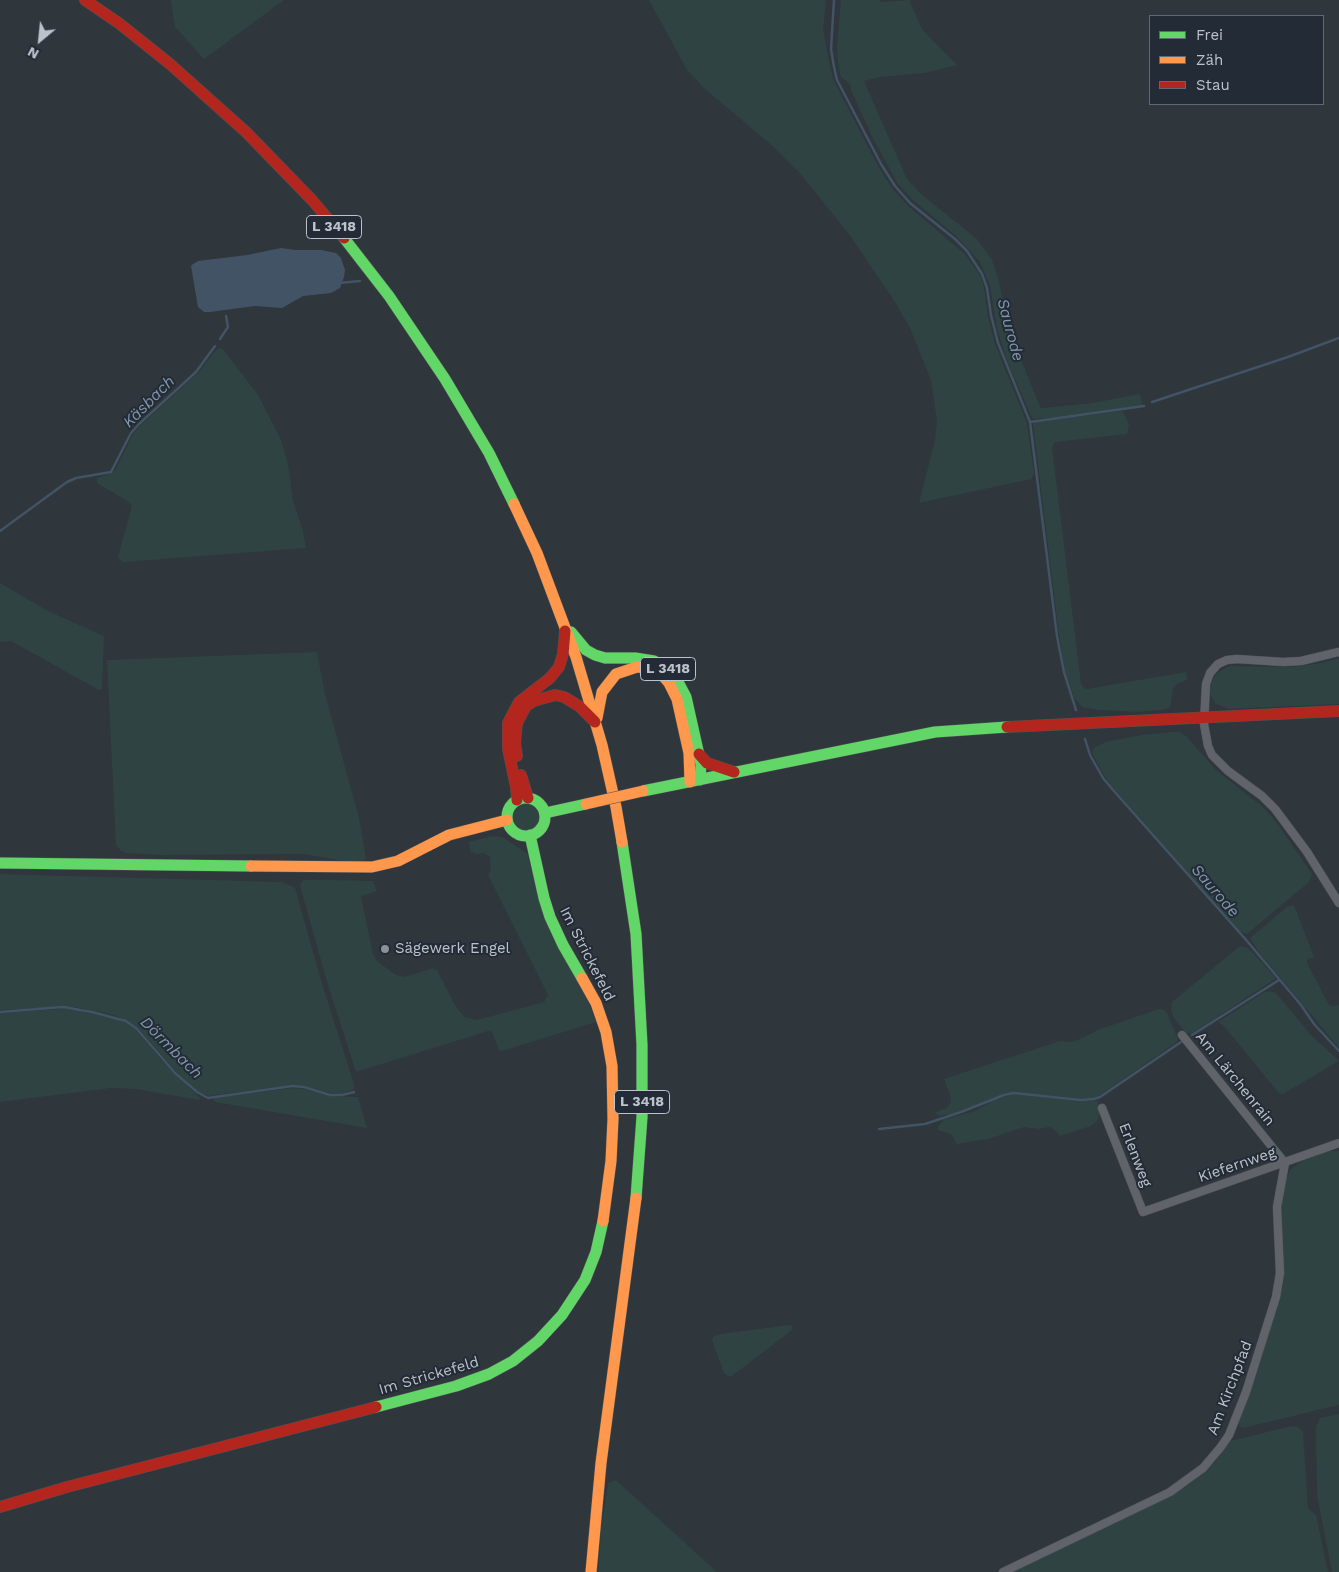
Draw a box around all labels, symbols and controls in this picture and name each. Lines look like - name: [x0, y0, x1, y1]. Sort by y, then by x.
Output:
- north arrow: [15, 15, 65, 65]
- legend: [1149, 15, 1324, 105]
- text: Frei: [1196, 26, 1223, 44]
- text: N: [25, 44, 41, 63]
- text: Zäh: [1196, 51, 1223, 69]
- text: Stau: [1196, 76, 1230, 94]
- road number: L 3418: [306, 216, 362, 238]
- water label: Saurode: [992, 297, 1028, 363]
- water label: Käsbach: [119, 372, 179, 432]
- road number: L 3418: [640, 658, 696, 681]
- water label: Saurode: [1187, 861, 1243, 921]
- street label: Im Strickefeld: [556, 904, 618, 1004]
- place label: Sägewerk Engel: [395, 940, 510, 958]
- marker: Sägewerk Engel: [379, 943, 391, 955]
- water label: Dörmbach: [136, 1013, 206, 1083]
- street label: Am Lärchenrain: [1192, 1028, 1278, 1130]
- road number: L 3418: [614, 1090, 670, 1114]
- street label: Erlenweg: [1115, 1120, 1155, 1190]
- street label: Kiefernweg: [1196, 1143, 1278, 1187]
- street label: Am Kirchpfad: [1204, 1338, 1256, 1438]
- street label: Im Strickefeld: [377, 1353, 481, 1399]

